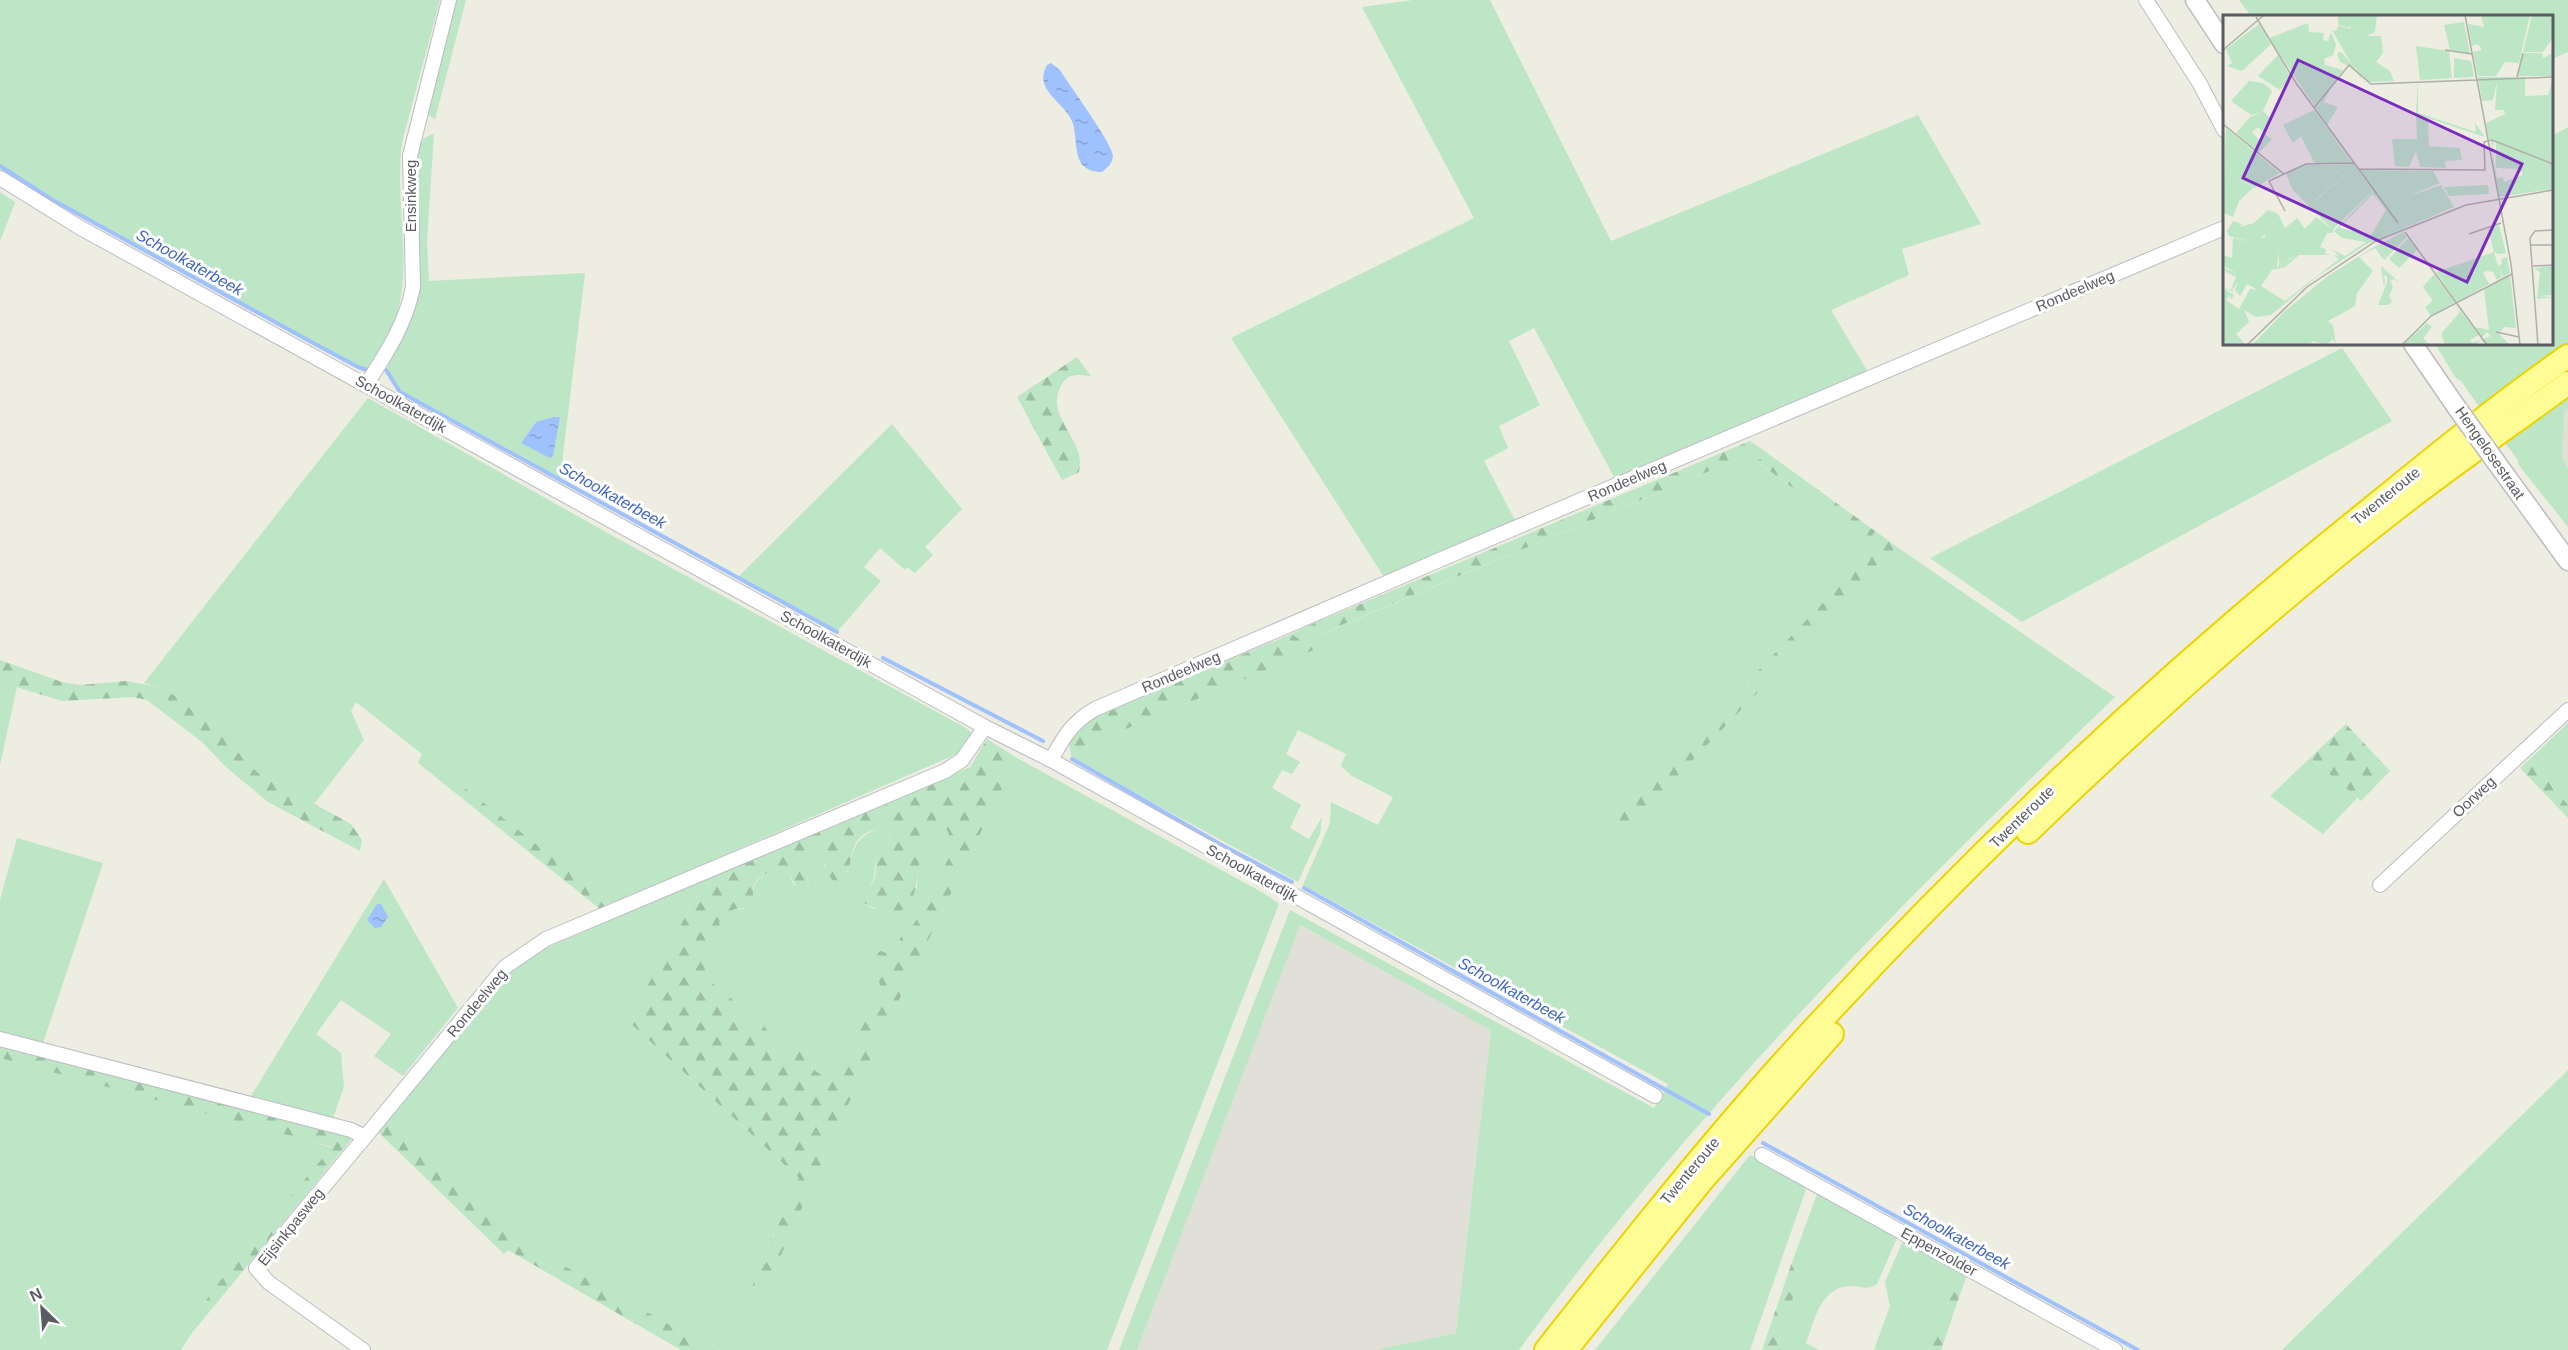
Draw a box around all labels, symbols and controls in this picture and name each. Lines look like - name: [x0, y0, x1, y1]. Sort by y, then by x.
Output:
- inset map: [2223, 15, 2553, 345]
- street label: Ensinkweg: [402, 160, 419, 232]
- water label: Schoolkaterbeek: [134, 226, 247, 299]
- street label: Rondeelweg: [2033, 266, 2117, 315]
- street label: Schoolkaterdijk: [353, 371, 450, 436]
- street label: Hengelosestraat: [2452, 403, 2529, 503]
- street label: Rondeelweg: [1585, 456, 1669, 505]
- water label: Schoolkaterbeek: [557, 459, 670, 532]
- street label: Twenteroute: [2348, 463, 2423, 528]
- street label: Schoolkaterdijk: [778, 606, 875, 671]
- street label: Rondeelweg: [1139, 647, 1223, 696]
- street label: Oorweg: [2449, 773, 2499, 821]
- street label: Twenteroute: [1986, 782, 2057, 851]
- street label: Schoolkaterdijk: [1204, 840, 1301, 905]
- water label: Schoolkaterbeek: [1456, 954, 1569, 1027]
- street label: Rondeelweg: [443, 965, 510, 1040]
- street label: Twenteroute: [1657, 1134, 1723, 1208]
- street label: Eijsinkpasweg: [254, 1184, 327, 1269]
- water label: Schoolkaterbeek: [1901, 1200, 2014, 1273]
- street label: Eppenzolder: [1898, 1224, 1980, 1279]
- north arrow: [12, 1278, 72, 1338]
- text: N: [27, 1285, 45, 1305]

